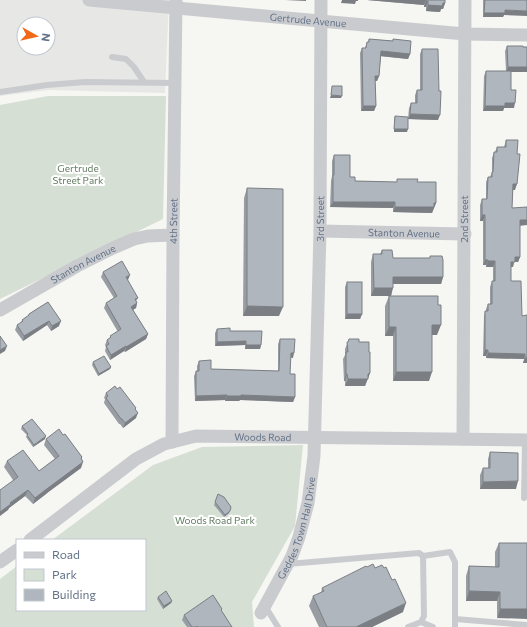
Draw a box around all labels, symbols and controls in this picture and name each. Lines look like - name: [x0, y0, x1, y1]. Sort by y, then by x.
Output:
- street label: Gertrude Avenue: [269, 10, 347, 29]
- north arrow: [16, 16, 56, 56]
- text: N: [39, 32, 53, 42]
- park label: Gertrude Street Park: [52, 162, 104, 186]
- street label: 2nd Street: [458, 195, 470, 243]
- street label: 3rd Street: [314, 196, 326, 242]
- street label: 4th Street: [167, 198, 179, 244]
- street label: Stanton Avenue: [368, 226, 440, 239]
- street label: Stanton Avenue: [48, 242, 117, 286]
- street label: Woods Road: [234, 430, 292, 443]
- street label: Geddes Town Hall Drive: [275, 476, 317, 581]
- park label: Woods Road Park: [175, 514, 256, 526]
- legend: [16, 539, 146, 611]
- text: Road: [52, 547, 80, 561]
- text: Park: [52, 567, 78, 581]
- text: Building: [52, 587, 96, 601]

